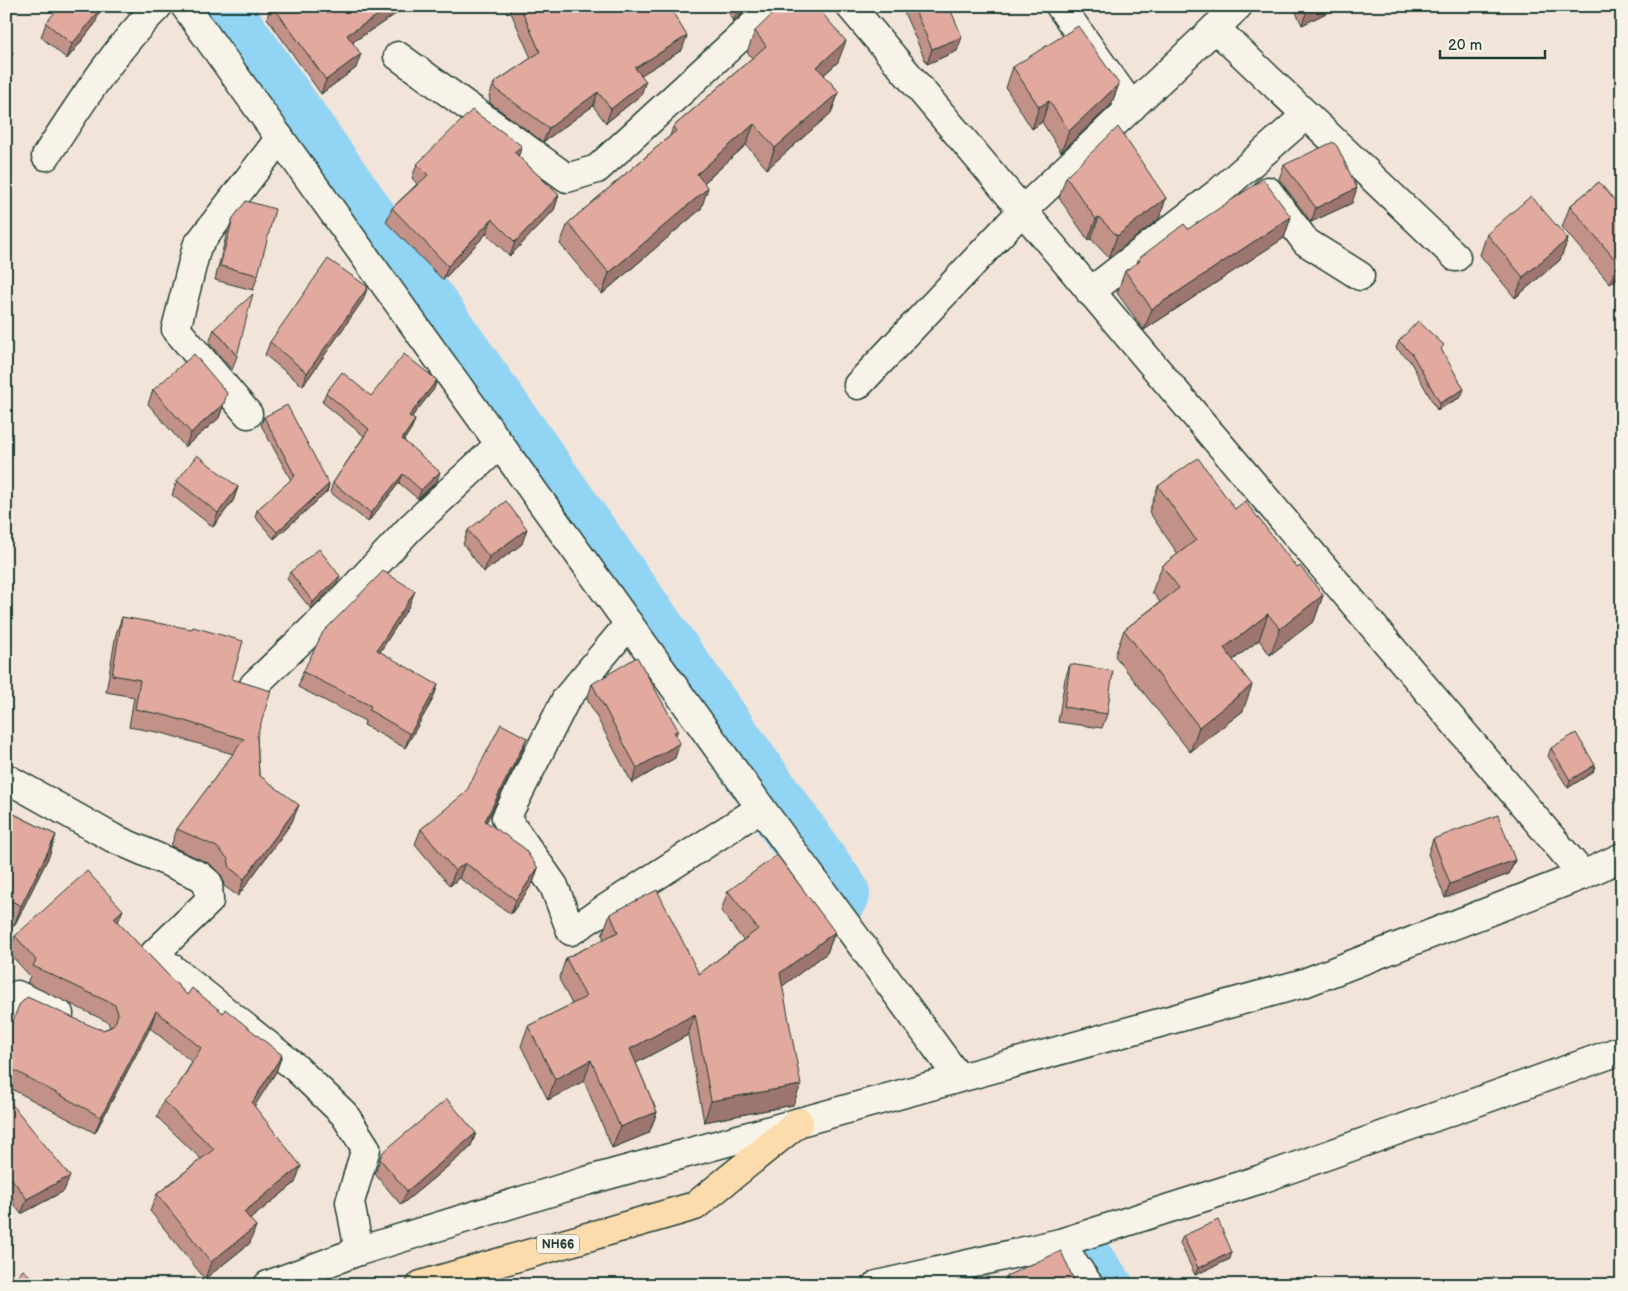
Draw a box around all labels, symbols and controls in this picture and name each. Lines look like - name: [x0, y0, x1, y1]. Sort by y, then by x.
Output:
- scale bar: [1440, 28, 1546, 60]
- text: 20 m: [1448, 36, 1482, 55]
- road number: NH66: [537, 1234, 579, 1254]

